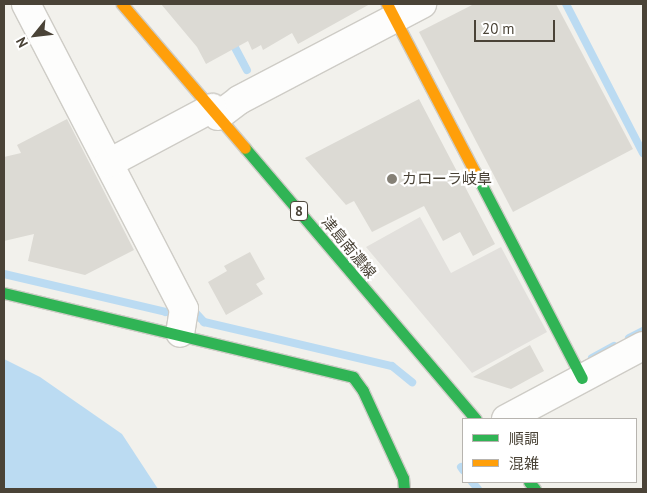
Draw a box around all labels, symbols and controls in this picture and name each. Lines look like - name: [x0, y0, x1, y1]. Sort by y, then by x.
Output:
- north arrow: [10, 10, 60, 60]
- scale bar: [477, 10, 558, 42]
- text: 20 m: [482, 19, 515, 38]
- text: N: [12, 34, 32, 51]
- place label: カローラ岐阜: [402, 170, 492, 188]
- marker: カローラ岐阜: [386, 173, 398, 185]
- road number: 8: [289, 200, 309, 222]
- street label: 津島南濃線: [318, 212, 380, 282]
- legend: [462, 418, 637, 483]
- text: 順調: [509, 429, 539, 448]
- text: 混雑: [509, 454, 539, 473]

